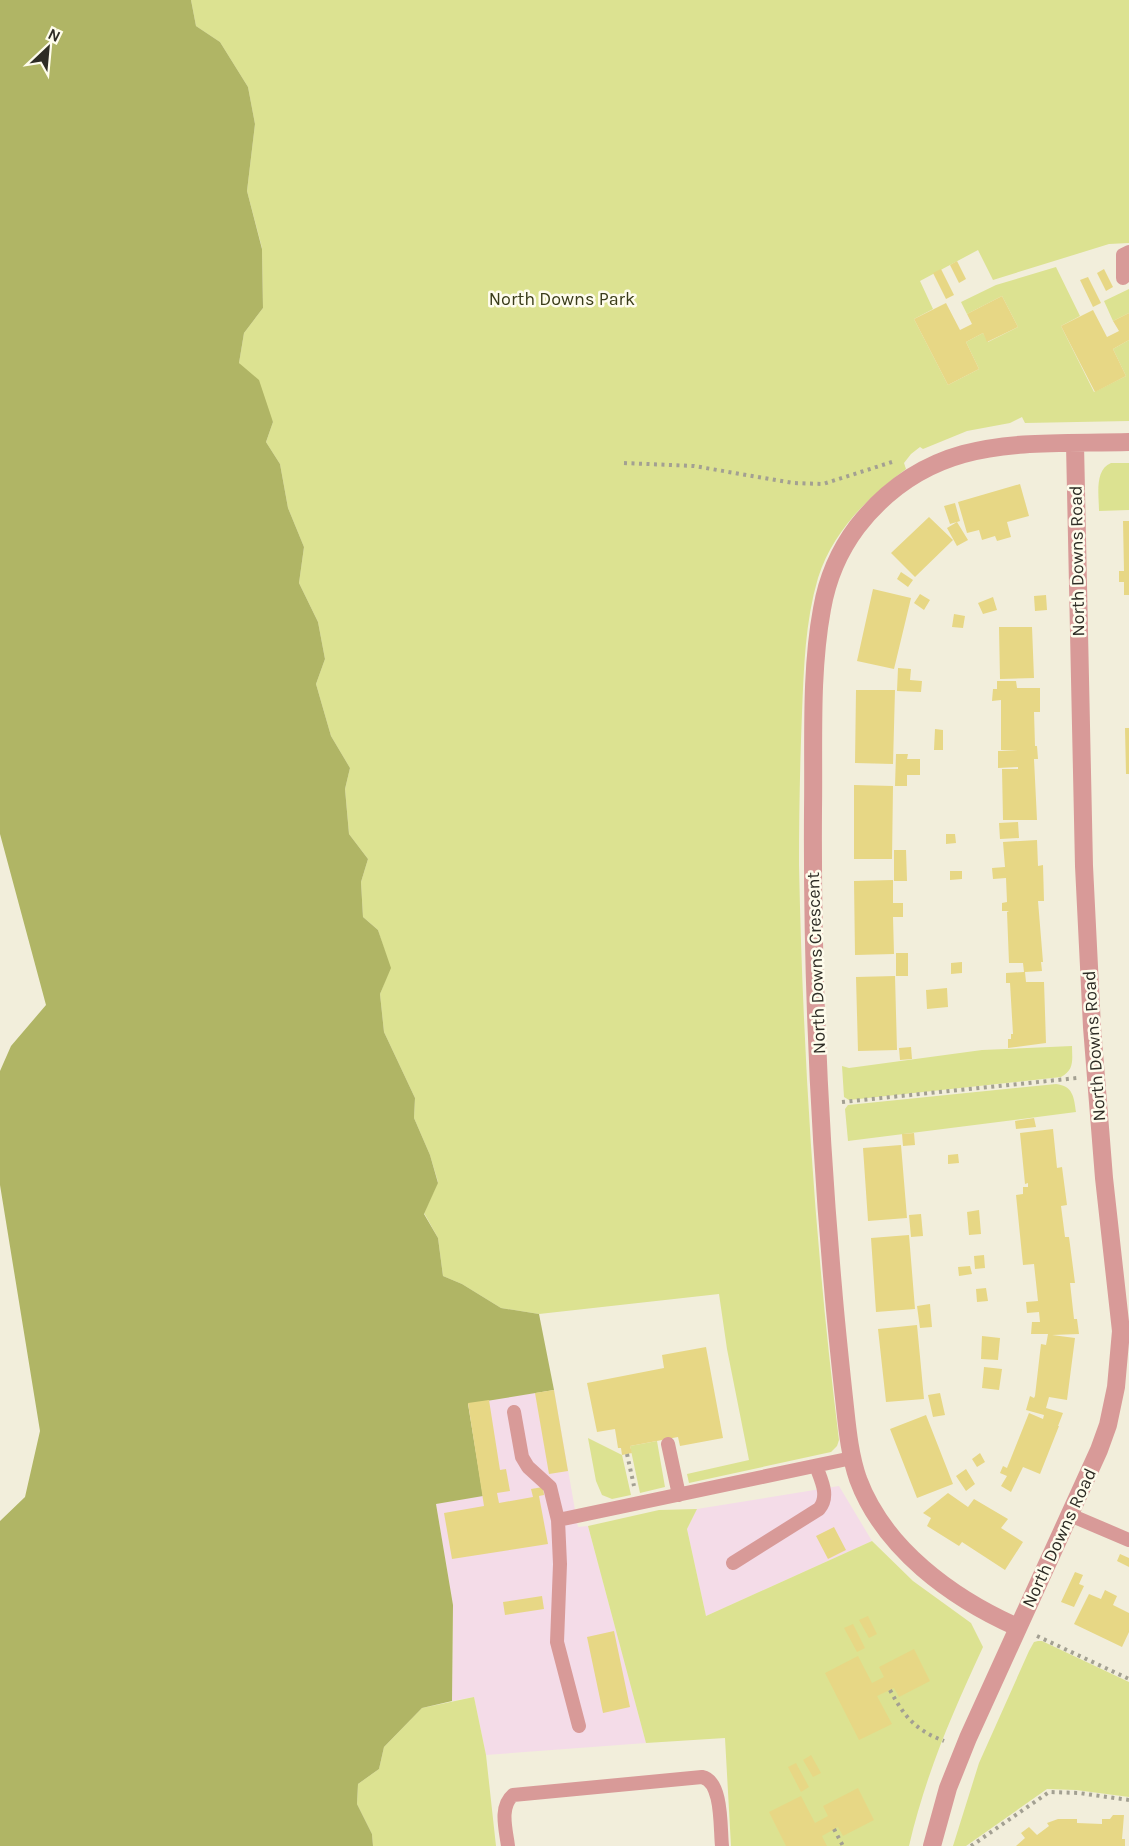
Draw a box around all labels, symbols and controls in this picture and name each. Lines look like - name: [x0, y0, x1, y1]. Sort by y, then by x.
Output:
- north arrow: [18, 18, 78, 78]
- text: N: [45, 24, 64, 46]
- park label: North Downs Park: [489, 288, 635, 310]
- street label: North Downs Road: [1065, 485, 1089, 637]
- street label: North Downs Crescent: [802, 871, 830, 1054]
- street label: North Downs Road: [1078, 970, 1110, 1122]
- street label: North Downs Road: [1017, 1465, 1101, 1611]

